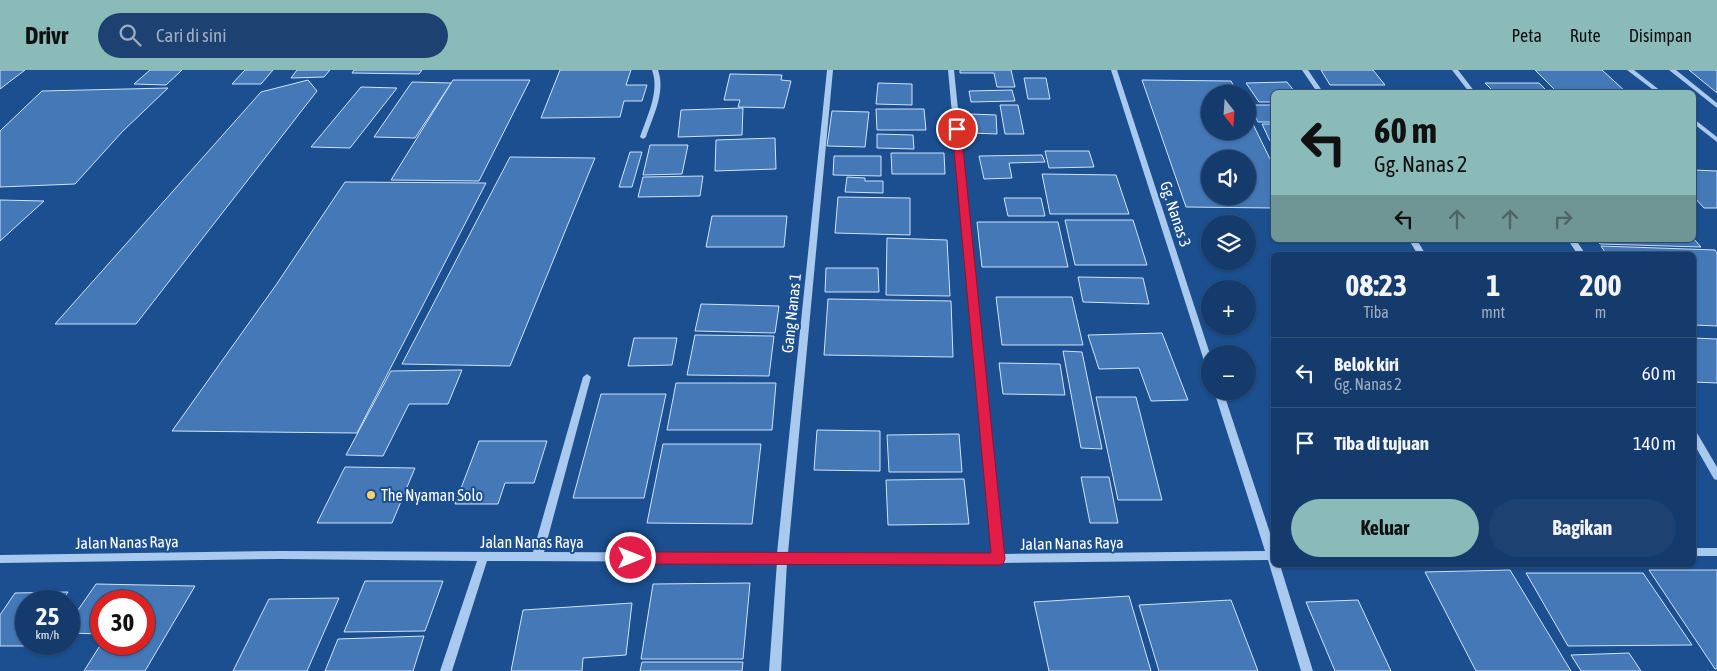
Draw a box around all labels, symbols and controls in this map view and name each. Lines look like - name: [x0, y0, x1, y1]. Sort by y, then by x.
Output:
- search box: [98, 13, 448, 58]
- icon: search: [116, 21, 144, 49]
- text: Drivr: [25, 22, 68, 49]
- text: Cari di sini: [156, 24, 227, 46]
- text: Peta: [1511, 25, 1542, 46]
- text: Rute: [1570, 25, 1601, 46]
- text: Disimpan: [1629, 25, 1692, 46]
- north arrow: [1201, 85, 1256, 140]
- map controls: [1201, 85, 1256, 400]
- pin: [936, 108, 978, 150]
- icon: left: [1291, 110, 1356, 175]
- text: 60 m: [1374, 110, 1437, 150]
- icon: arrive: [943, 115, 971, 143]
- button: sound: [1201, 150, 1256, 205]
- text: Gg. Nanas 2: [1374, 151, 1467, 177]
- street label: Gg. Nanas 3: [1156, 179, 1195, 249]
- icon: left: [1390, 205, 1418, 233]
- icon: ahead: [1443, 205, 1471, 233]
- icon: ahead: [1496, 205, 1524, 233]
- icon: right: [1549, 205, 1577, 233]
- button: layers: [1201, 215, 1256, 270]
- text: 08:23: [1345, 268, 1407, 302]
- text: 1: [1486, 268, 1500, 302]
- text: 200: [1579, 268, 1622, 302]
- street label: Gang Nanas 1: [778, 272, 805, 354]
- button: +: [1201, 280, 1256, 335]
- text: Tiba: [1363, 303, 1389, 321]
- text: mnt: [1481, 303, 1505, 321]
- text: m: [1595, 303, 1606, 321]
- button: −: [1201, 345, 1256, 400]
- text: Belok kiri: [1334, 353, 1399, 375]
- icon: left: [1291, 359, 1319, 387]
- text: 60 m: [1642, 362, 1676, 384]
- text: Gg. Nanas 2: [1334, 375, 1402, 393]
- icon: arrive: [1291, 429, 1319, 457]
- text: Tiba di tujuan: [1334, 432, 1429, 454]
- text: 140 m: [1633, 432, 1676, 454]
- place label: The Nyaman Solo: [381, 486, 483, 505]
- marker: The Nyaman Solo: [365, 489, 377, 501]
- button: Keluar: [1291, 499, 1479, 557]
- button: Bagikan: [1489, 499, 1676, 557]
- position arrow: [604, 531, 656, 583]
- street label: Jalan Nanas Raya: [75, 532, 179, 553]
- street label: Jalan Nanas Raya: [480, 533, 584, 552]
- street label: Jalan Nanas Raya: [1020, 533, 1124, 554]
- speed limit sign: 30: [90, 590, 155, 655]
- text: 25: [36, 602, 59, 630]
- text: km/h: [36, 628, 59, 642]

